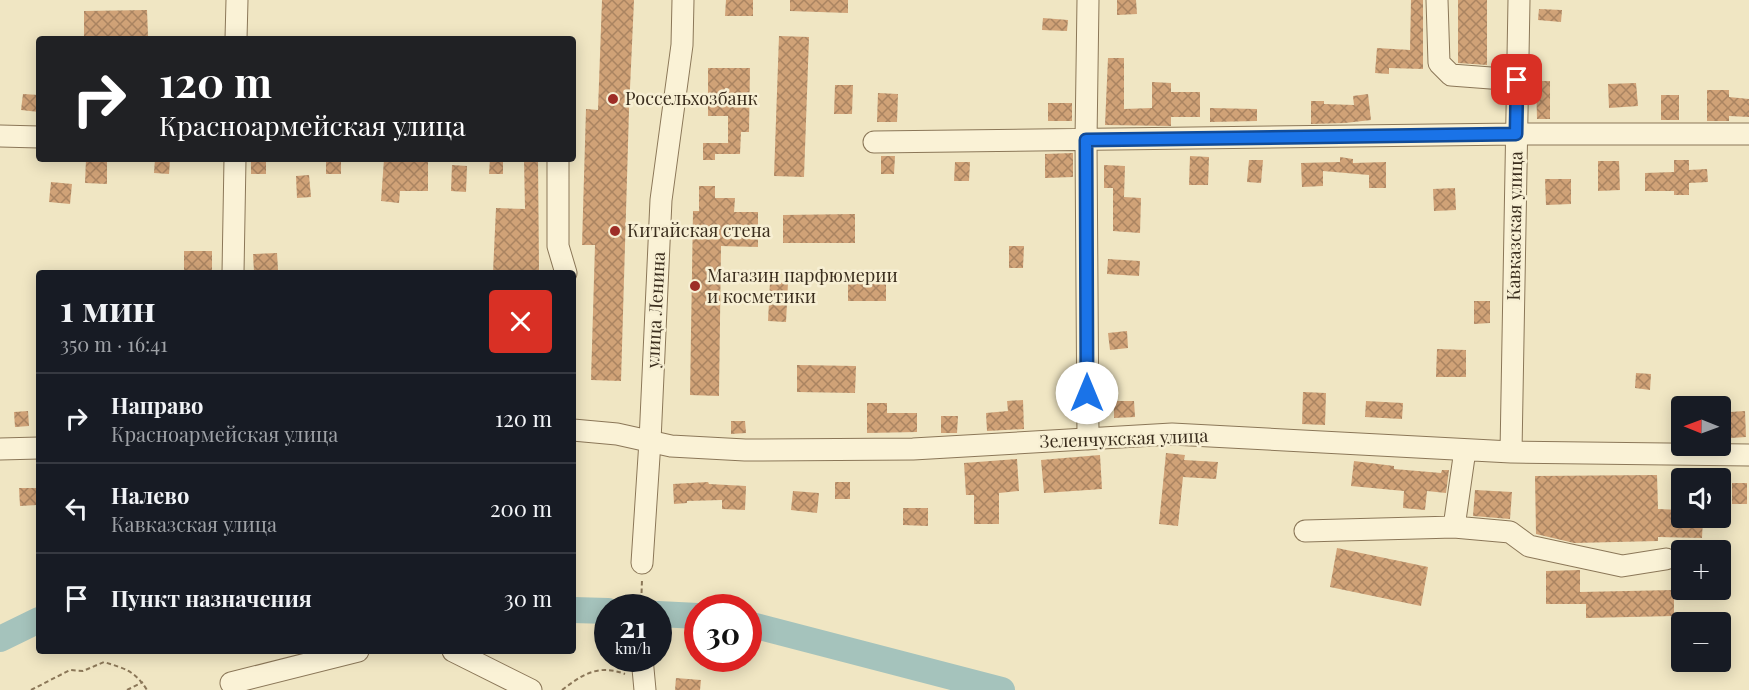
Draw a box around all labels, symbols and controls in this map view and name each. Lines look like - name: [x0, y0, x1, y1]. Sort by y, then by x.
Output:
- text: 120 m: [159, 53, 272, 109]
- pin: [1491, 54, 1542, 105]
- icon: right: [60, 60, 138, 138]
- icon: arrive: [1500, 63, 1533, 96]
- place label: Россельхозбанк: [625, 86, 758, 110]
- marker: Россельхозбанк: [606, 92, 620, 106]
- text: Красноармейская улица: [159, 107, 466, 143]
- street label: Кавказская улица: [1501, 151, 1527, 301]
- place label: Китайская стена: [627, 218, 771, 242]
- marker: Китайская стена: [608, 224, 622, 238]
- street label: улица Ленина: [640, 251, 670, 370]
- place label: Магазин парфюмерии и косметики: [707, 263, 898, 308]
- marker: Магазин парфюмерии и косметики: [688, 279, 702, 293]
- text: 1 мин: [60, 283, 155, 331]
- button: close: [489, 290, 552, 353]
- text: 350 m · 16:41: [60, 330, 168, 357]
- position arrow: [1055, 361, 1119, 425]
- text: Направо: [111, 390, 204, 420]
- north arrow: [1671, 396, 1731, 456]
- map controls: [1671, 396, 1731, 672]
- icon: right: [60, 402, 93, 435]
- text: 120 m: [495, 403, 552, 433]
- text: Красноармейская улица: [111, 420, 338, 447]
- street label: Зеленчукская улица: [1039, 423, 1209, 453]
- button: sound: [1671, 468, 1731, 528]
- text: Налево: [111, 480, 189, 510]
- icon: left: [60, 492, 93, 525]
- text: 200 m: [490, 493, 552, 523]
- text: Кавказская улица: [111, 510, 277, 537]
- button: +: [1671, 540, 1731, 600]
- icon: arrive: [60, 582, 93, 615]
- text: Пункт назначения: [111, 583, 312, 613]
- text: 30 m: [504, 583, 552, 613]
- speed limit sign: 30: [684, 594, 762, 672]
- text: 21: [619, 606, 647, 646]
- button: −: [1671, 612, 1731, 672]
- text: km/h: [615, 638, 651, 658]

